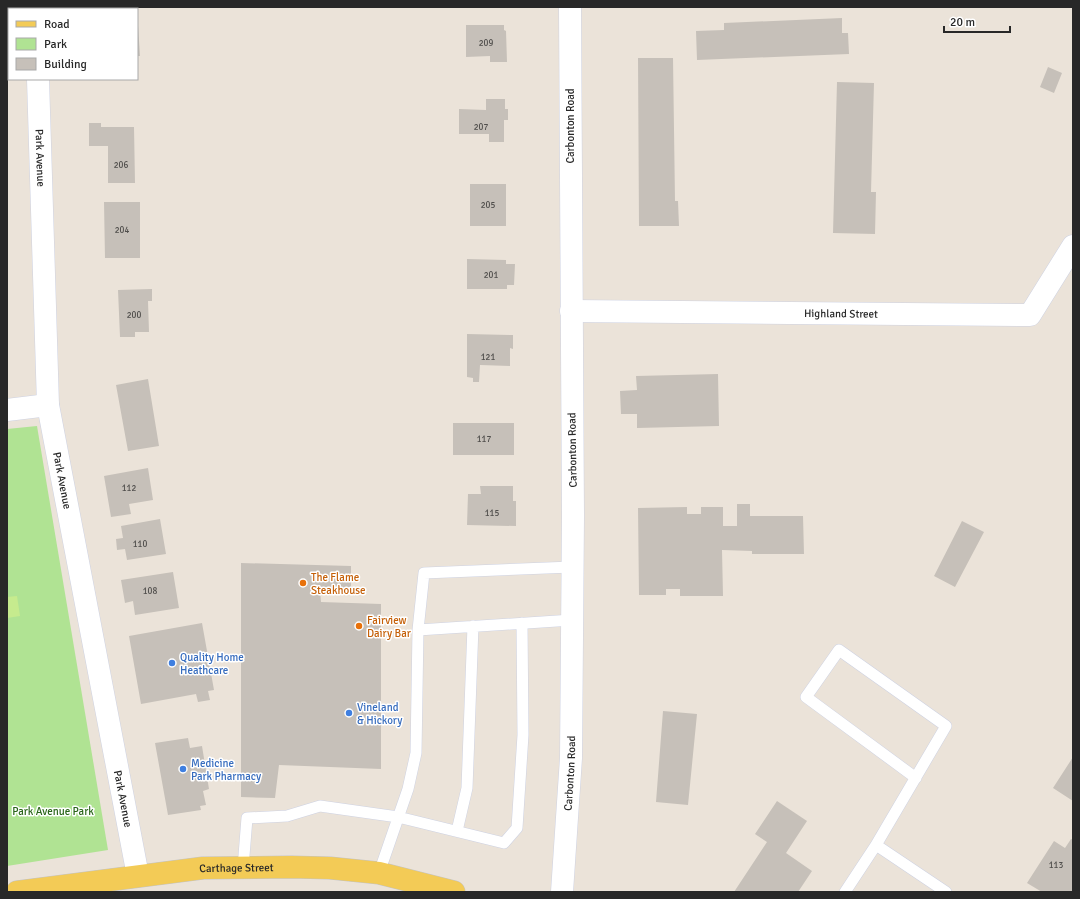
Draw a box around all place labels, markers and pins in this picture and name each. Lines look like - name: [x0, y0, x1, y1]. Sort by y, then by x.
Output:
- place label: The Flame Steakhouse: [311, 571, 366, 597]
- marker: The Flame Steakhouse: [298, 578, 308, 588]
- place label: Fairview Dairy Bar: [367, 614, 411, 640]
- marker: Fairview Dairy Bar: [354, 621, 364, 631]
- place label: Quality Home Heathcare: [180, 651, 244, 677]
- marker: Quality Home Heathcare: [167, 658, 177, 668]
- place label: Vineland & Hickory: [357, 701, 403, 727]
- marker: Vineland & Hickory: [344, 708, 354, 718]
- place label: Medicine Park Pharmacy: [191, 757, 262, 783]
- marker: Medicine Park Pharmacy: [178, 764, 188, 774]

